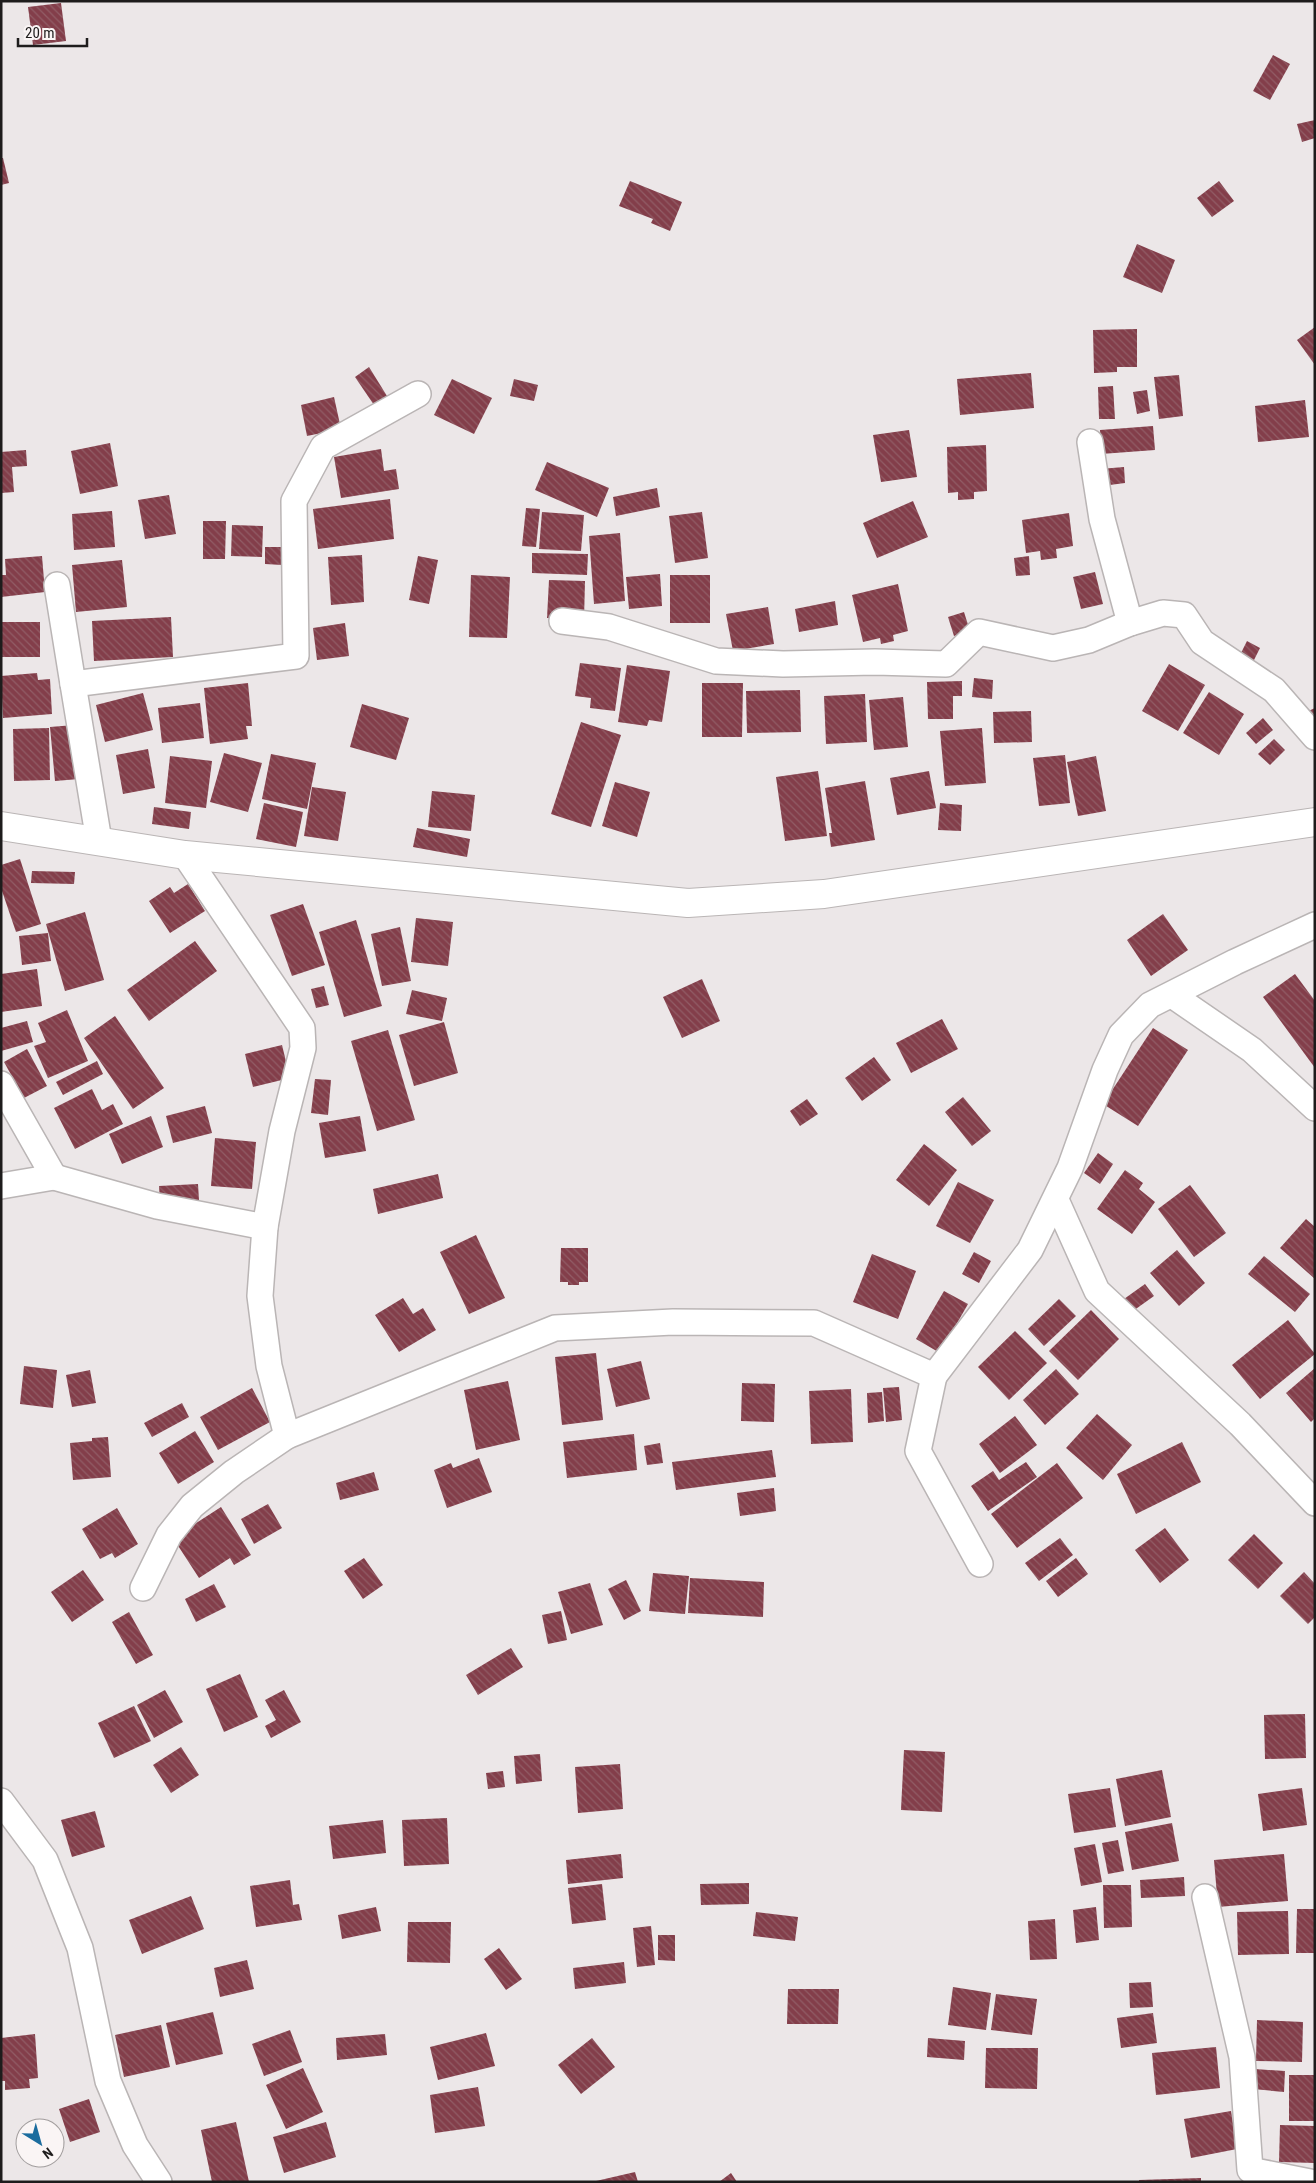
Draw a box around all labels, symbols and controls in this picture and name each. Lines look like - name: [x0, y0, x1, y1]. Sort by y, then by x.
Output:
- scale bar: [18, 15, 86, 47]
- text: 20 m: [25, 24, 55, 42]
- north arrow: [15, 2118, 65, 2168]
- text: N: [40, 2144, 56, 2162]

